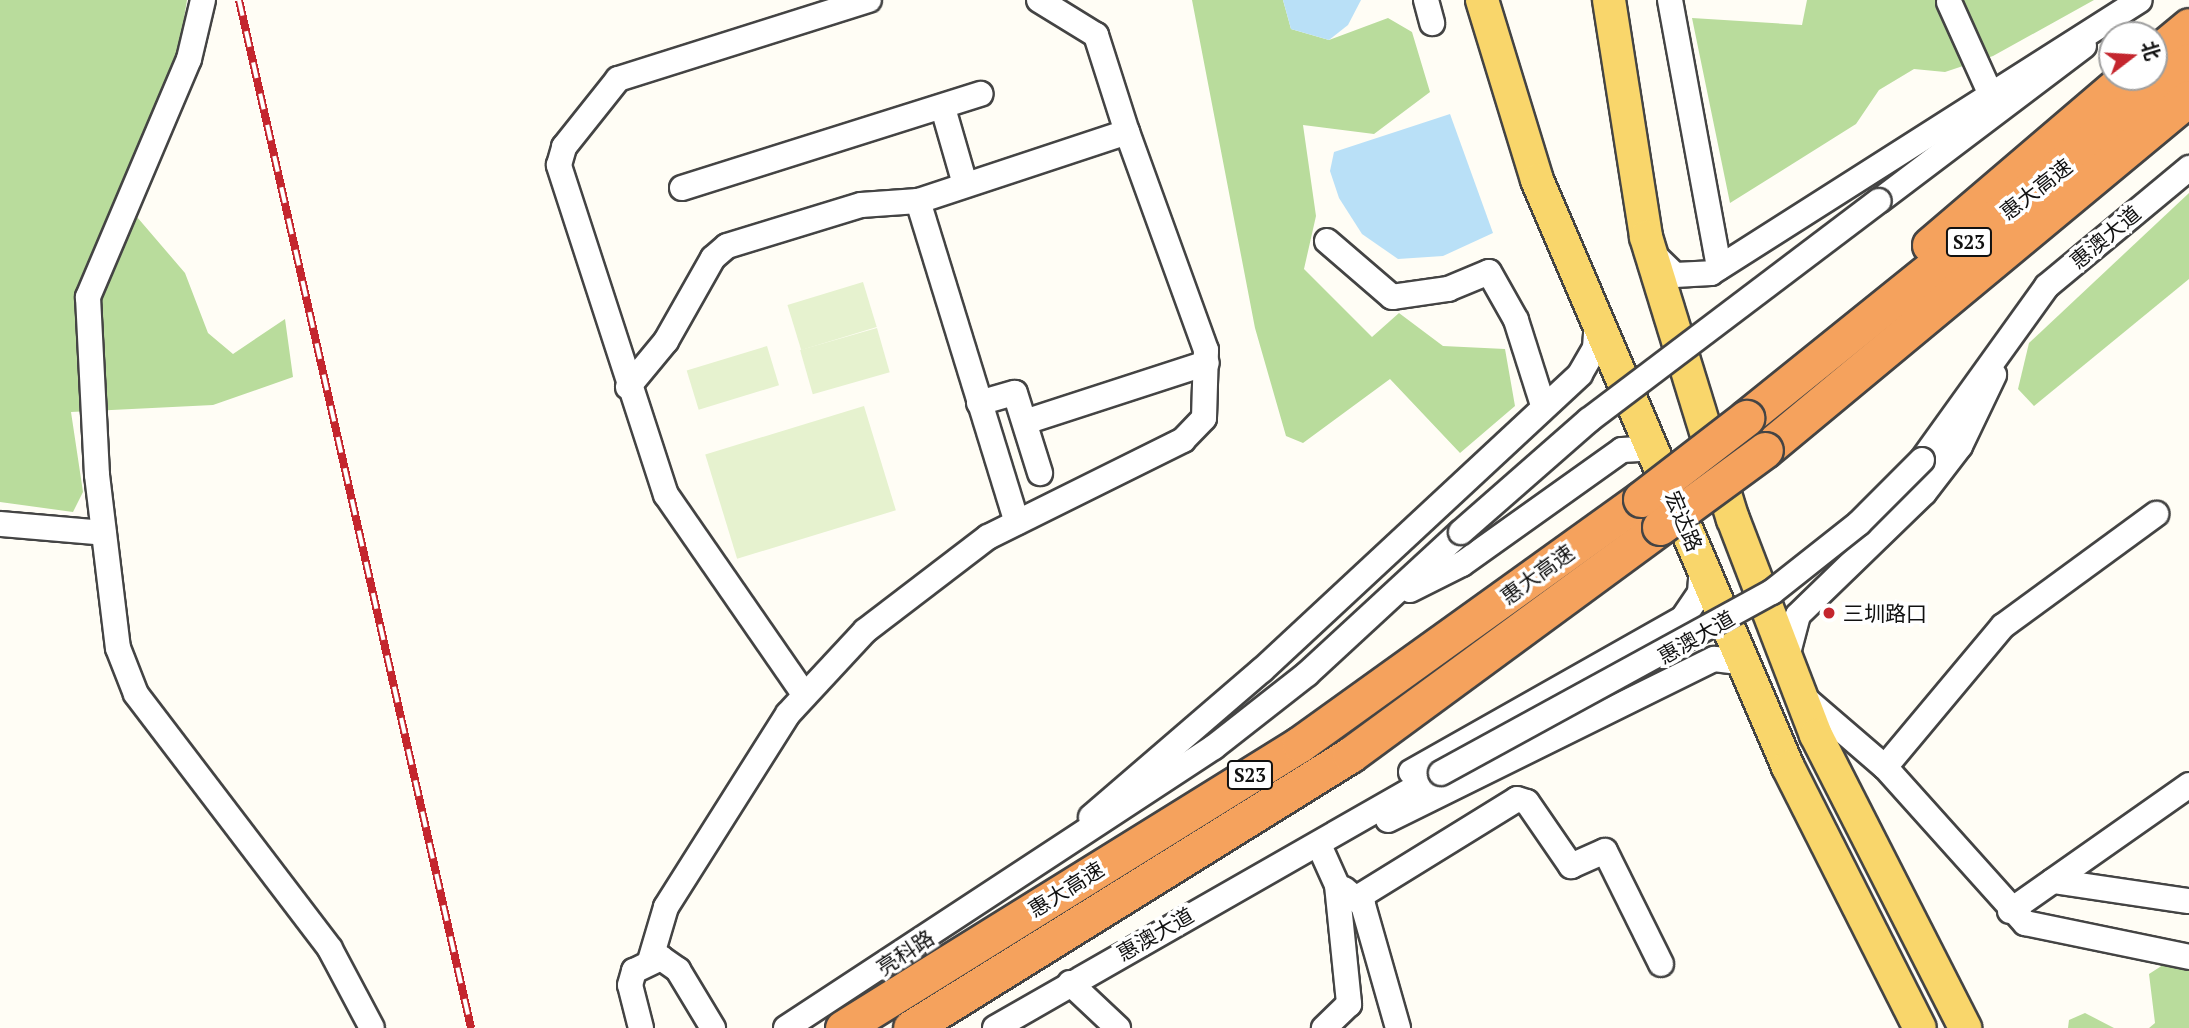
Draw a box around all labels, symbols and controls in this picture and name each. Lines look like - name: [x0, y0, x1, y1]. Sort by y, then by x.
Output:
- north arrow: [2098, 21, 2168, 91]
- text: 北: [2137, 38, 2166, 63]
- street label: 惠大高速: [1995, 153, 2077, 225]
- street label: 惠澳大道: [2065, 200, 2145, 274]
- road number: S23: [1944, 226, 1994, 258]
- street label: 宏达路: [1660, 487, 1708, 555]
- street label: 惠大高速: [1496, 539, 1578, 609]
- place label: 三圳路口: [1843, 600, 1927, 626]
- street label: 惠澳大道: [1653, 605, 1739, 669]
- marker: 三圳路口: [1821, 605, 1837, 621]
- road number: S23: [1226, 760, 1274, 790]
- street label: 惠大高速: [1024, 856, 1108, 922]
- street label: 惠澳大道: [1112, 902, 1198, 966]
- street label: 亮科路: [872, 924, 938, 980]

